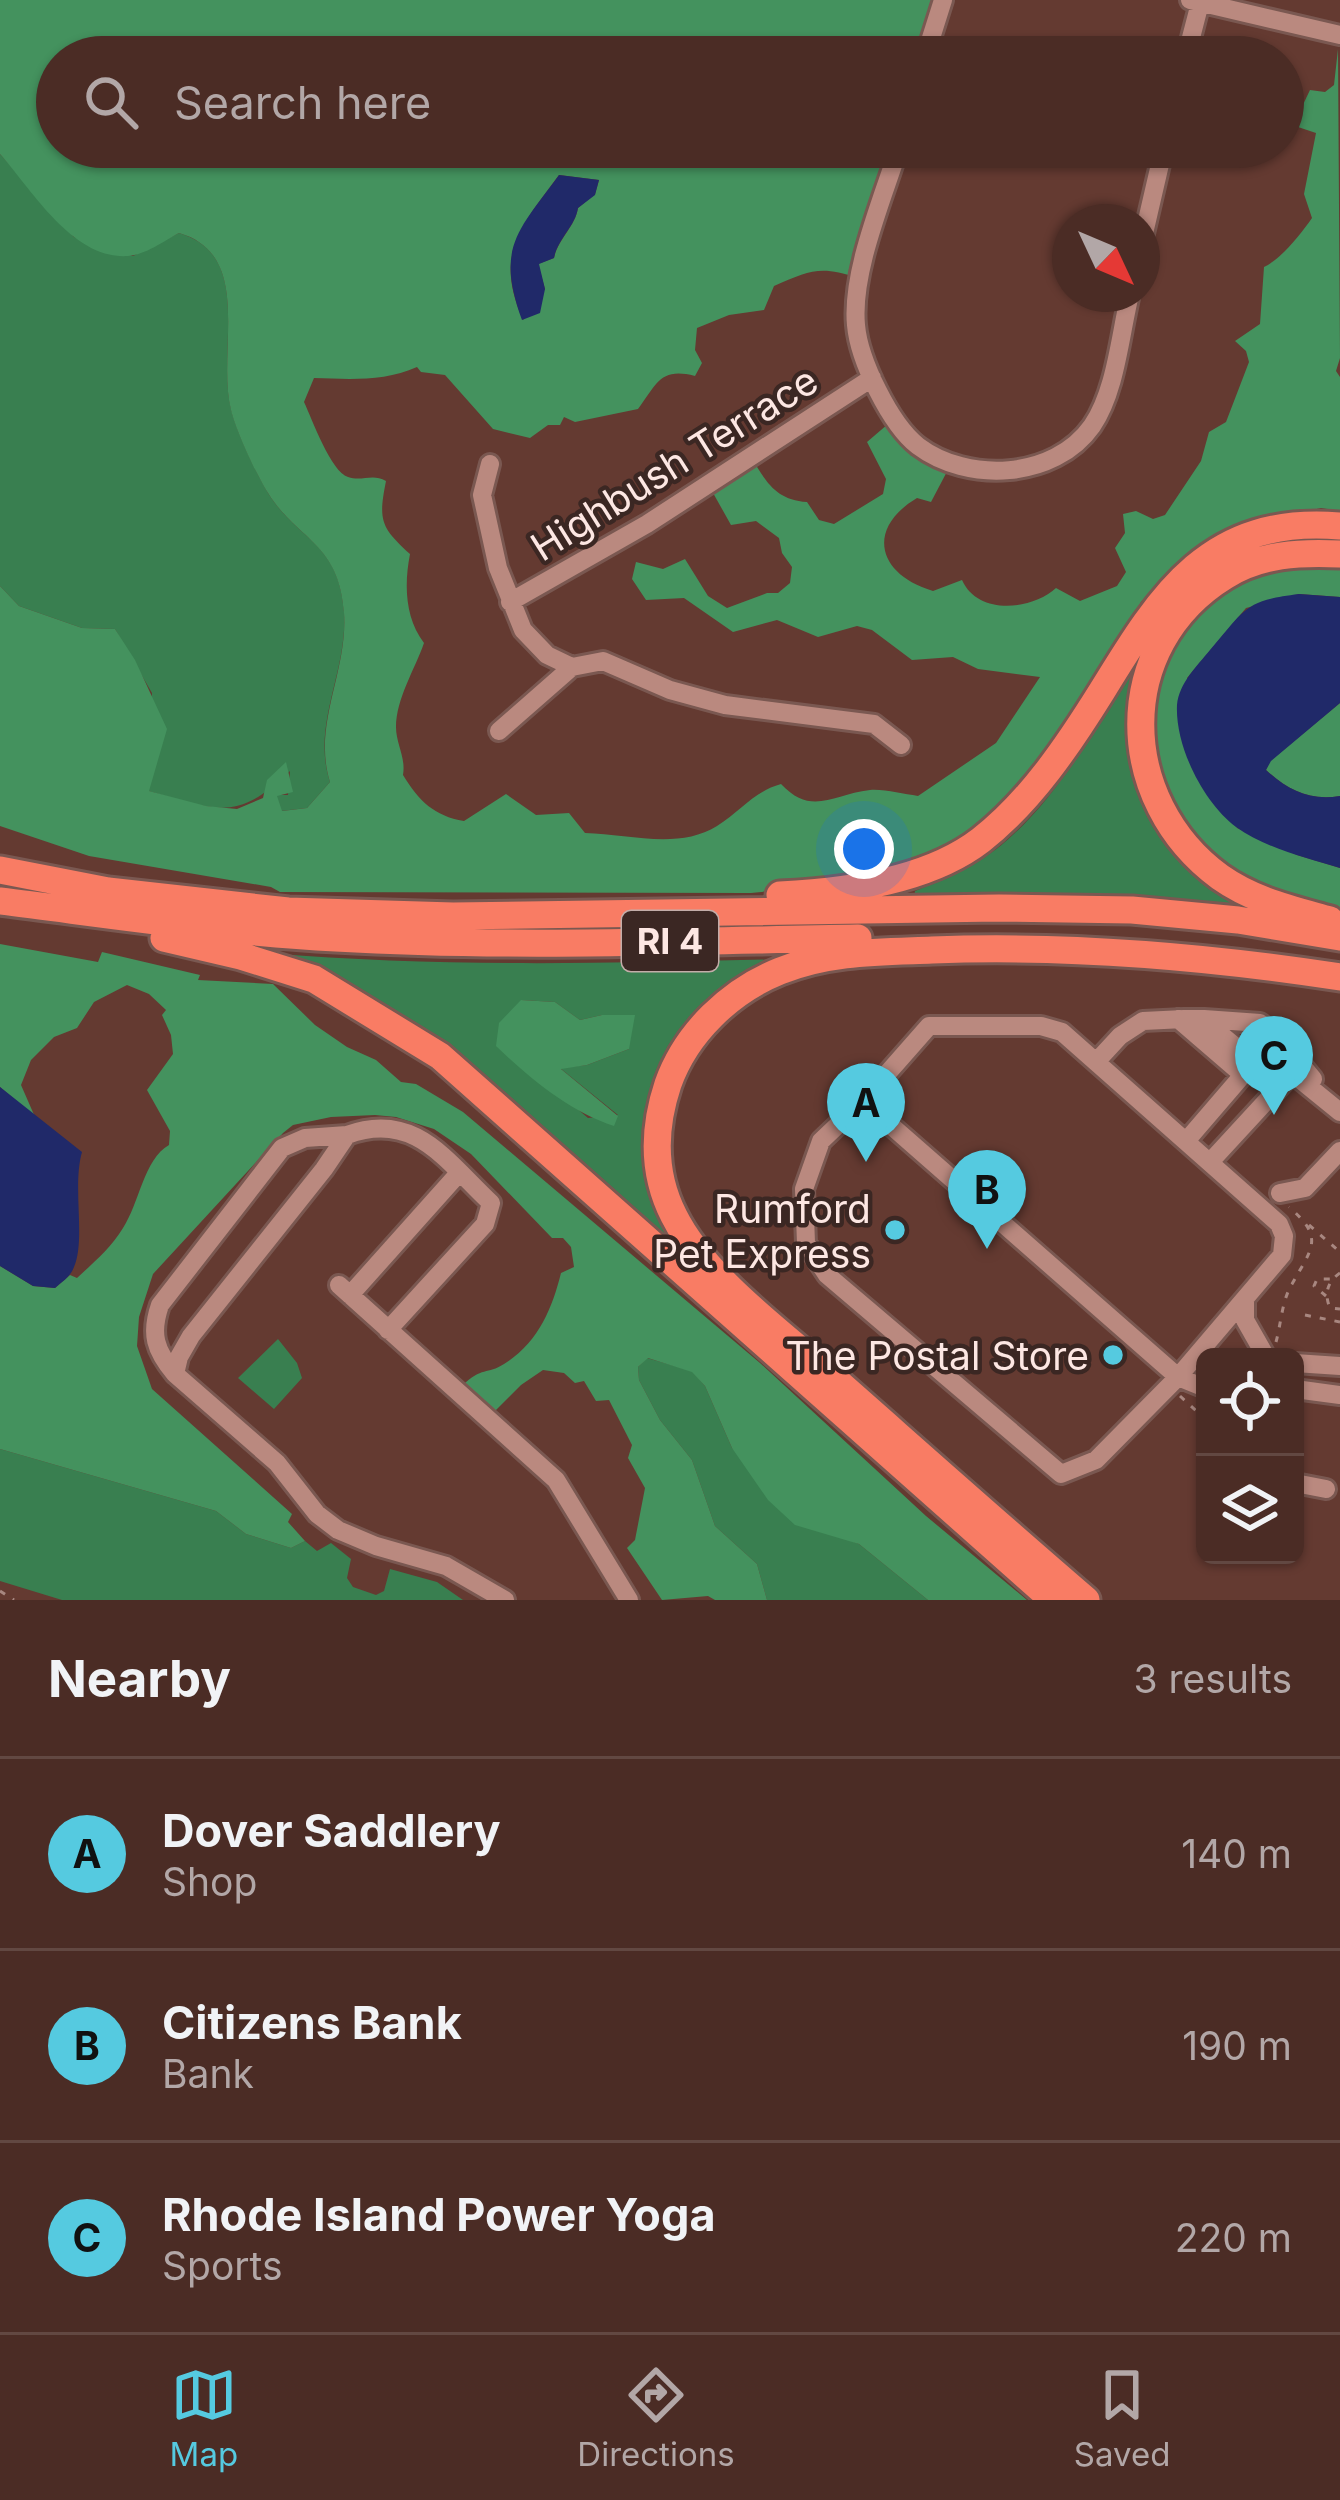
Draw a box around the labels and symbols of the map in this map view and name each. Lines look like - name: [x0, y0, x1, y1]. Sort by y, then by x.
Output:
- north arrow: [1052, 204, 1160, 312]
- street label: Highbush Terrace: [522, 356, 826, 570]
- your location: [834, 819, 894, 879]
- road number: RI 4: [622, 911, 718, 971]
- pin: C: [1235, 1016, 1313, 1115]
- pin: A: [827, 1063, 905, 1162]
- pin: B: [948, 1150, 1026, 1249]
- place label: Rumford Pet Express: [653, 1185, 871, 1277]
- marker: Rumford Pet Express: [882, 1217, 908, 1243]
- place label: The Postal Store: [786, 1332, 1089, 1379]
- marker: The Postal Store: [1100, 1342, 1126, 1368]

